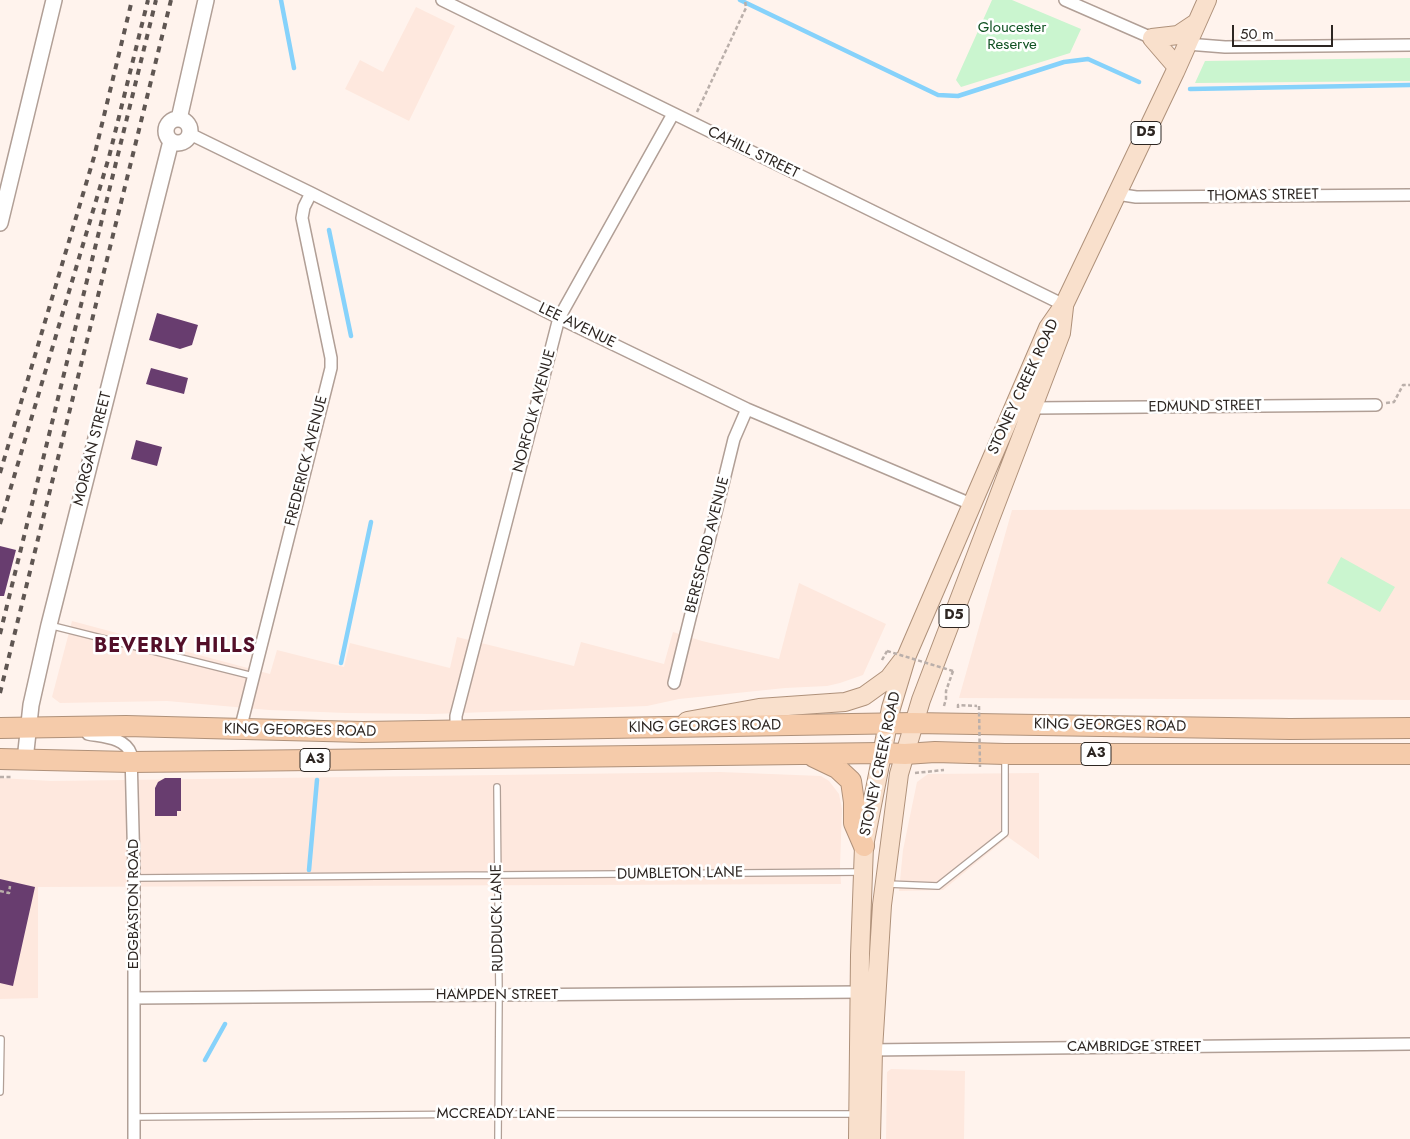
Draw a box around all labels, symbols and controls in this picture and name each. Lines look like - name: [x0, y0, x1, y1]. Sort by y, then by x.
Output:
- scale bar: [1235, 15, 1336, 47]
- park label: Gloucester Reserve: [978, 19, 1046, 54]
- text: 50 m: [1240, 23, 1274, 45]
- road number: D5: [1131, 122, 1161, 144]
- street label: CAHILL STREET: [704, 123, 802, 183]
- street label: THOMAS STREET: [1207, 186, 1319, 206]
- street label: LEE AVENUE: [536, 300, 618, 352]
- street label: STONEY CREEK ROAD: [985, 317, 1063, 457]
- street label: NORFOLK AVENUE: [510, 347, 560, 475]
- street label: MORGAN STREET: [70, 390, 116, 508]
- street label: FREDERICK AVENUE: [282, 394, 332, 528]
- street label: EDMUND STREET: [1148, 397, 1262, 417]
- street label: BERESFORD AVENUE: [682, 475, 734, 615]
- road number: D5: [939, 604, 969, 628]
- district label: BEVERLY HILLS: [92, 635, 258, 659]
- street label: STONEY CREEK ROAD: [857, 690, 905, 838]
- street label: KING GEORGES ROAD: [1034, 716, 1186, 736]
- street label: KING GEORGES ROAD: [629, 717, 781, 737]
- street label: KING GEORGES ROAD: [224, 721, 376, 741]
- road number: A3: [1081, 742, 1111, 766]
- road number: A3: [300, 748, 330, 772]
- street label: EDGBASTON ROAD: [125, 839, 143, 969]
- street label: RUDDUCK LANE: [488, 864, 508, 972]
- street label: DUMBLETON LANE: [617, 864, 743, 884]
- street label: HAMPDEN STREET: [436, 986, 558, 1004]
- street label: CAMBRIDGE STREET: [1067, 1038, 1201, 1056]
- street label: MCCREADY LANE: [437, 1105, 555, 1123]

